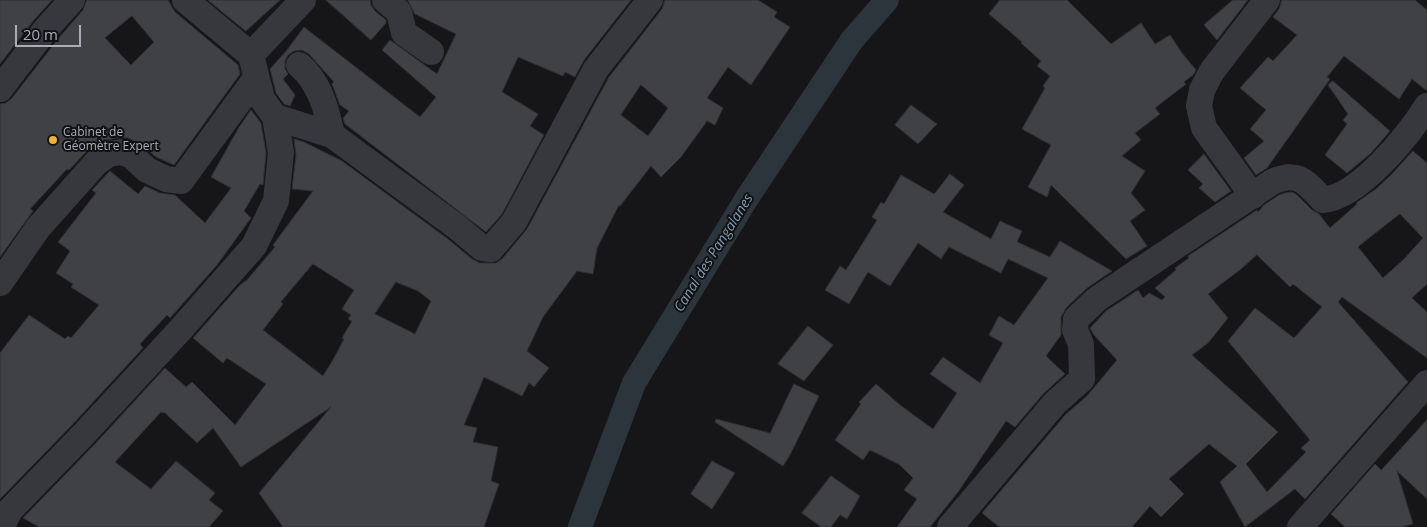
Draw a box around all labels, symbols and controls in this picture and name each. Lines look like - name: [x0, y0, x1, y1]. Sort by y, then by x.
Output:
- scale bar: [18, 15, 84, 47]
- text: 20 m: [23, 24, 58, 44]
- place label: Cabinet de Géomètre Expert: [63, 126, 159, 154]
- marker: Cabinet de Géomètre Expert: [47, 134, 59, 146]
- water label: Canal des Pangalanes: [671, 191, 757, 315]

